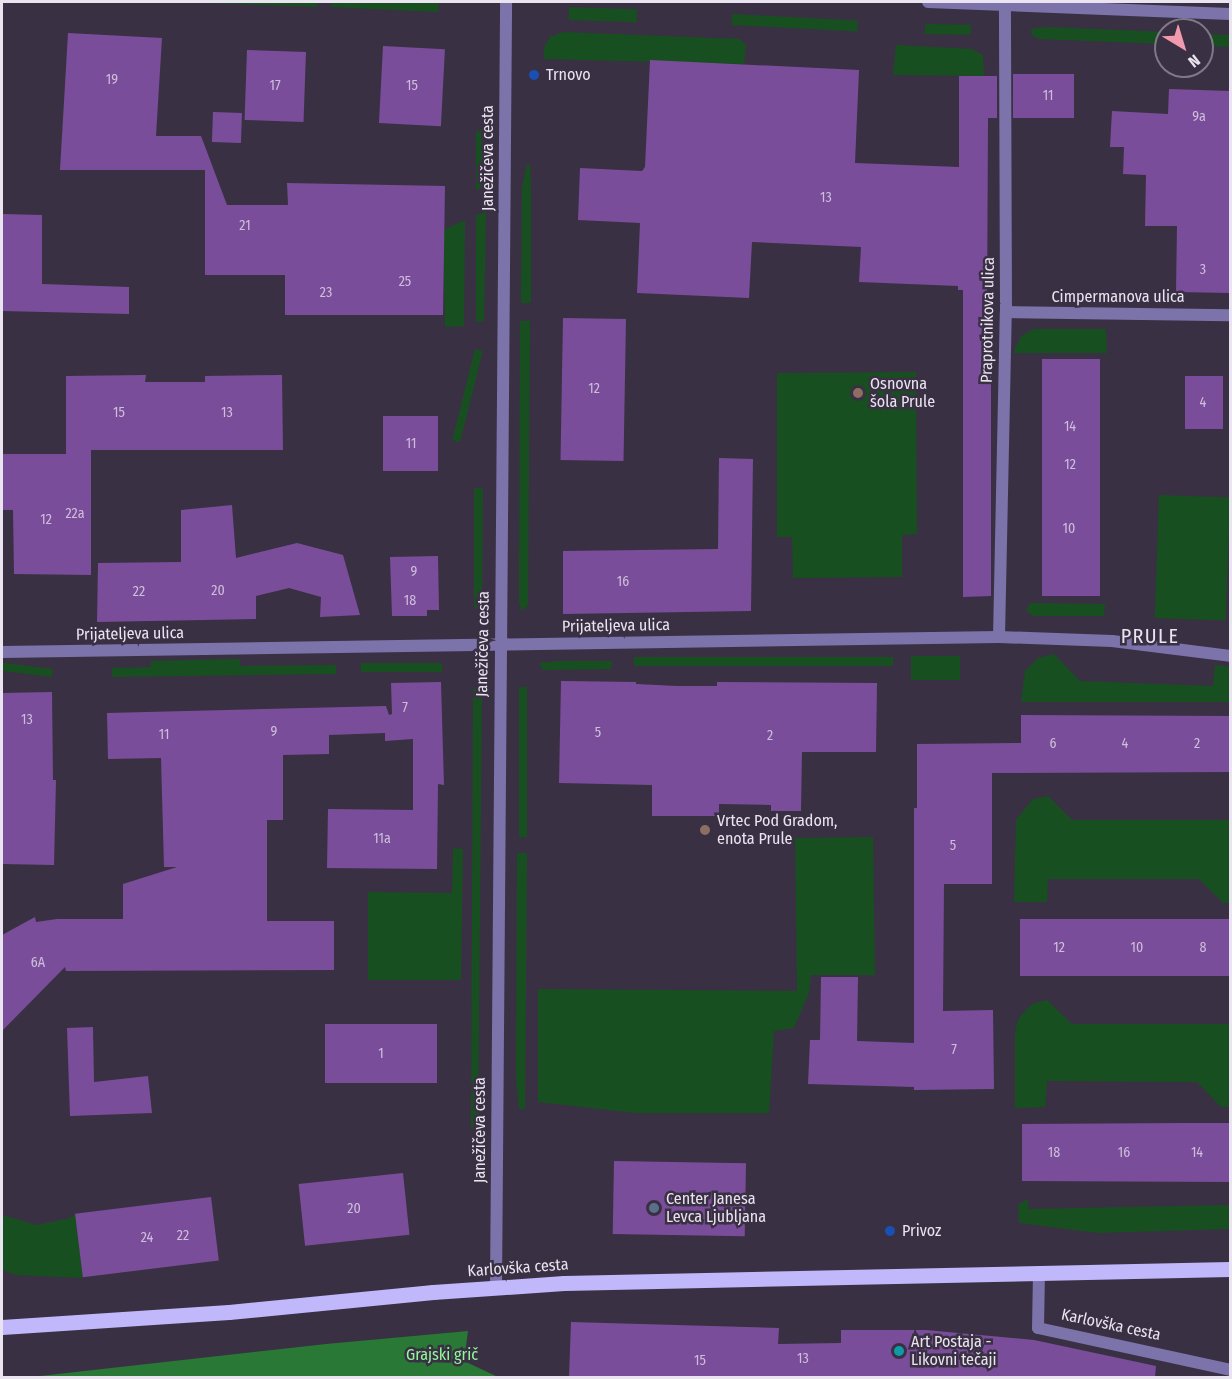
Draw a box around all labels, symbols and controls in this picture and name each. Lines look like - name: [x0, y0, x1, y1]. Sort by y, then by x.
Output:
- north arrow: [1154, 18, 1214, 78]
- text: N: [1185, 51, 1204, 71]
- place label: Trnovo: [546, 65, 591, 85]
- marker: Trnovo: [527, 68, 541, 82]
- house number: 19: [106, 72, 118, 88]
- house number: 17: [269, 78, 281, 94]
- house number: 15: [406, 78, 418, 94]
- house number: 11: [1043, 88, 1053, 104]
- street label: Janežičeva cesta: [478, 105, 498, 211]
- house number: 9a: [1192, 109, 1206, 125]
- house number: 13: [820, 190, 832, 206]
- house number: 21: [239, 218, 251, 234]
- street label: Praprotnikova ulica: [977, 257, 999, 383]
- house number: 3: [1200, 262, 1206, 278]
- house number: 25: [399, 274, 411, 290]
- house number: 23: [320, 285, 332, 301]
- street label: Cimpermanova ulica: [1051, 287, 1185, 307]
- place label: Osnovna šola Prule: [870, 374, 935, 412]
- house number: 12: [588, 381, 600, 397]
- marker: Osnovna šola Prule: [851, 386, 865, 400]
- house number: 4: [1200, 395, 1206, 411]
- house number: 15: [113, 405, 125, 421]
- house number: 13: [221, 405, 233, 421]
- house number: 14: [1064, 419, 1076, 435]
- house number: 11: [406, 436, 416, 452]
- house number: 12: [1064, 457, 1076, 473]
- house number: 22a: [65, 506, 85, 522]
- house number: 12: [40, 512, 52, 528]
- house number: 10: [1063, 521, 1075, 537]
- house number: 9: [411, 564, 417, 580]
- house number: 16: [617, 574, 629, 590]
- house number: 20: [211, 583, 225, 599]
- house number: 22: [133, 584, 145, 600]
- street label: Janežičeva cesta: [472, 591, 494, 697]
- house number: 18: [404, 593, 416, 609]
- street label: Prijateljeva ulica: [562, 615, 670, 637]
- street label: Prijateljeva ulica: [76, 623, 184, 645]
- district label: PRULE: [1121, 624, 1179, 648]
- house number: 7: [402, 700, 408, 716]
- house number: 13: [21, 712, 33, 728]
- house number: 9: [271, 724, 277, 740]
- house number: 5: [595, 725, 601, 741]
- house number: 11: [159, 727, 169, 743]
- house number: 2: [767, 728, 773, 744]
- house number: 6: [1050, 736, 1056, 752]
- house number: 4: [1122, 736, 1128, 752]
- house number: 2: [1194, 736, 1200, 752]
- place label: Vrtec Pod Gradom, enota Prule: [717, 811, 837, 849]
- marker: Vrtec Pod Gradom, enota Prule: [698, 823, 712, 837]
- house number: 11a: [373, 831, 391, 847]
- house number: 5: [950, 838, 956, 854]
- house number: 12: [1053, 940, 1065, 956]
- house number: 10: [1131, 940, 1143, 956]
- house number: 8: [1200, 940, 1206, 956]
- house number: 6A: [31, 955, 45, 971]
- house number: 7: [951, 1042, 957, 1058]
- house number: 1: [378, 1046, 384, 1062]
- street label: Janežičeva cesta: [470, 1077, 490, 1183]
- house number: 18: [1048, 1145, 1060, 1161]
- house number: 16: [1118, 1145, 1130, 1161]
- house number: 14: [1191, 1145, 1203, 1161]
- place label: Center Janesa Levca Ljubljana: [666, 1189, 766, 1227]
- house number: 20: [347, 1201, 361, 1217]
- marker: Center Janesa Levca Ljubljana: [647, 1201, 661, 1215]
- place label: Privoz: [902, 1221, 941, 1241]
- marker: Privoz: [883, 1224, 897, 1238]
- house number: 22: [177, 1228, 189, 1244]
- house number: 24: [141, 1230, 153, 1246]
- street label: Karlovška cesta: [467, 1255, 569, 1281]
- street label: Karlovška cesta: [1060, 1305, 1162, 1345]
- place label: Art Postaja - Likovni tečaji: [911, 1332, 996, 1370]
- marker: Art Postaja - Likovni tečaji: [892, 1344, 906, 1358]
- park label: Grajski grič: [406, 1345, 478, 1365]
- house number: 13: [797, 1351, 809, 1367]
- house number: 15: [694, 1353, 706, 1369]

